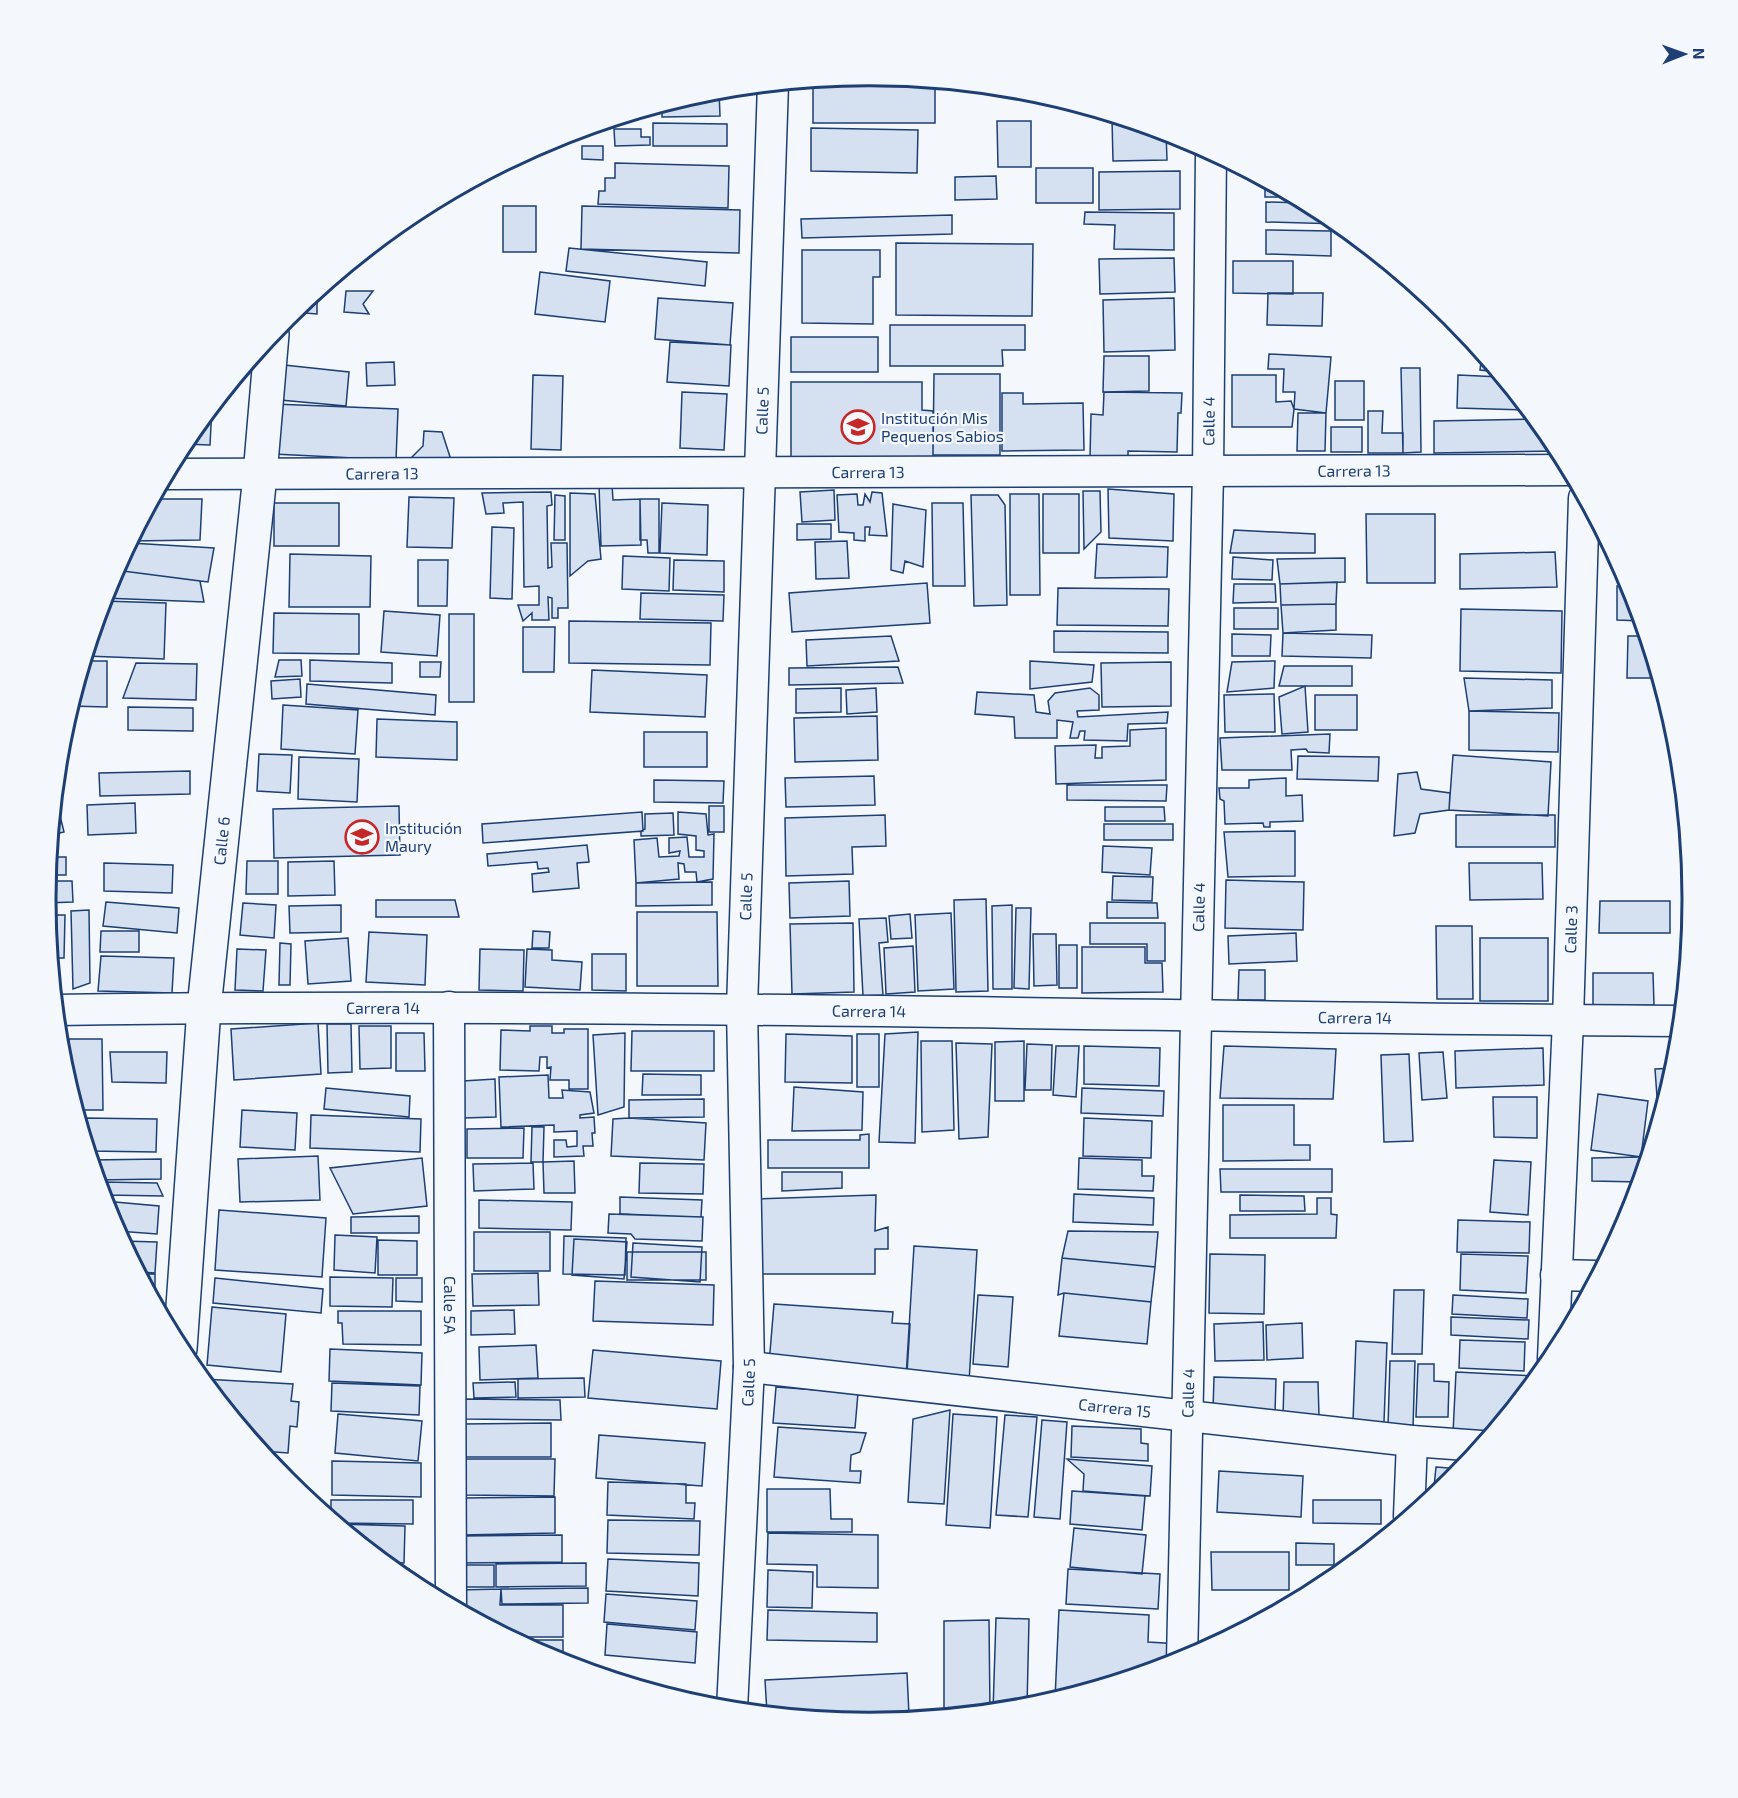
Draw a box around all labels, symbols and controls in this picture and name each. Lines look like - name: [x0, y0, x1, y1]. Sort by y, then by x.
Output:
- north arrow: [1654, 24, 1714, 84]
- text: N: [1690, 48, 1709, 60]
- street label: Calle 5: [751, 386, 772, 435]
- street label: Calle 4: [1198, 396, 1218, 446]
- place label: Institución Mis Pequenos Sabios: [881, 408, 1004, 445]
- school or university icon: Institución Mis Pequenos Sabios: [840, 409, 876, 445]
- street label: Carrera 13: [1317, 461, 1391, 480]
- street label: Carrera 13: [831, 462, 905, 481]
- street label: Carrera 13: [345, 463, 419, 482]
- street label: Calle 6: [209, 815, 233, 866]
- place label: Institución Maury: [385, 818, 462, 855]
- school or university icon: Institución Maury: [344, 819, 380, 855]
- street label: Calle 5: [735, 872, 756, 921]
- street label: Calle 4: [1188, 882, 1208, 932]
- street label: Calle 3: [1560, 905, 1581, 954]
- street label: Carrera 14: [346, 998, 420, 1017]
- street label: Carrera 14: [832, 1001, 906, 1020]
- street label: Carrera 14: [1318, 1007, 1392, 1027]
- street label: Calle 5A: [441, 1276, 460, 1334]
- street label: Calle 5: [737, 1358, 758, 1407]
- street label: Calle 4: [1177, 1368, 1197, 1418]
- street label: Carrera 15: [1078, 1394, 1152, 1421]

